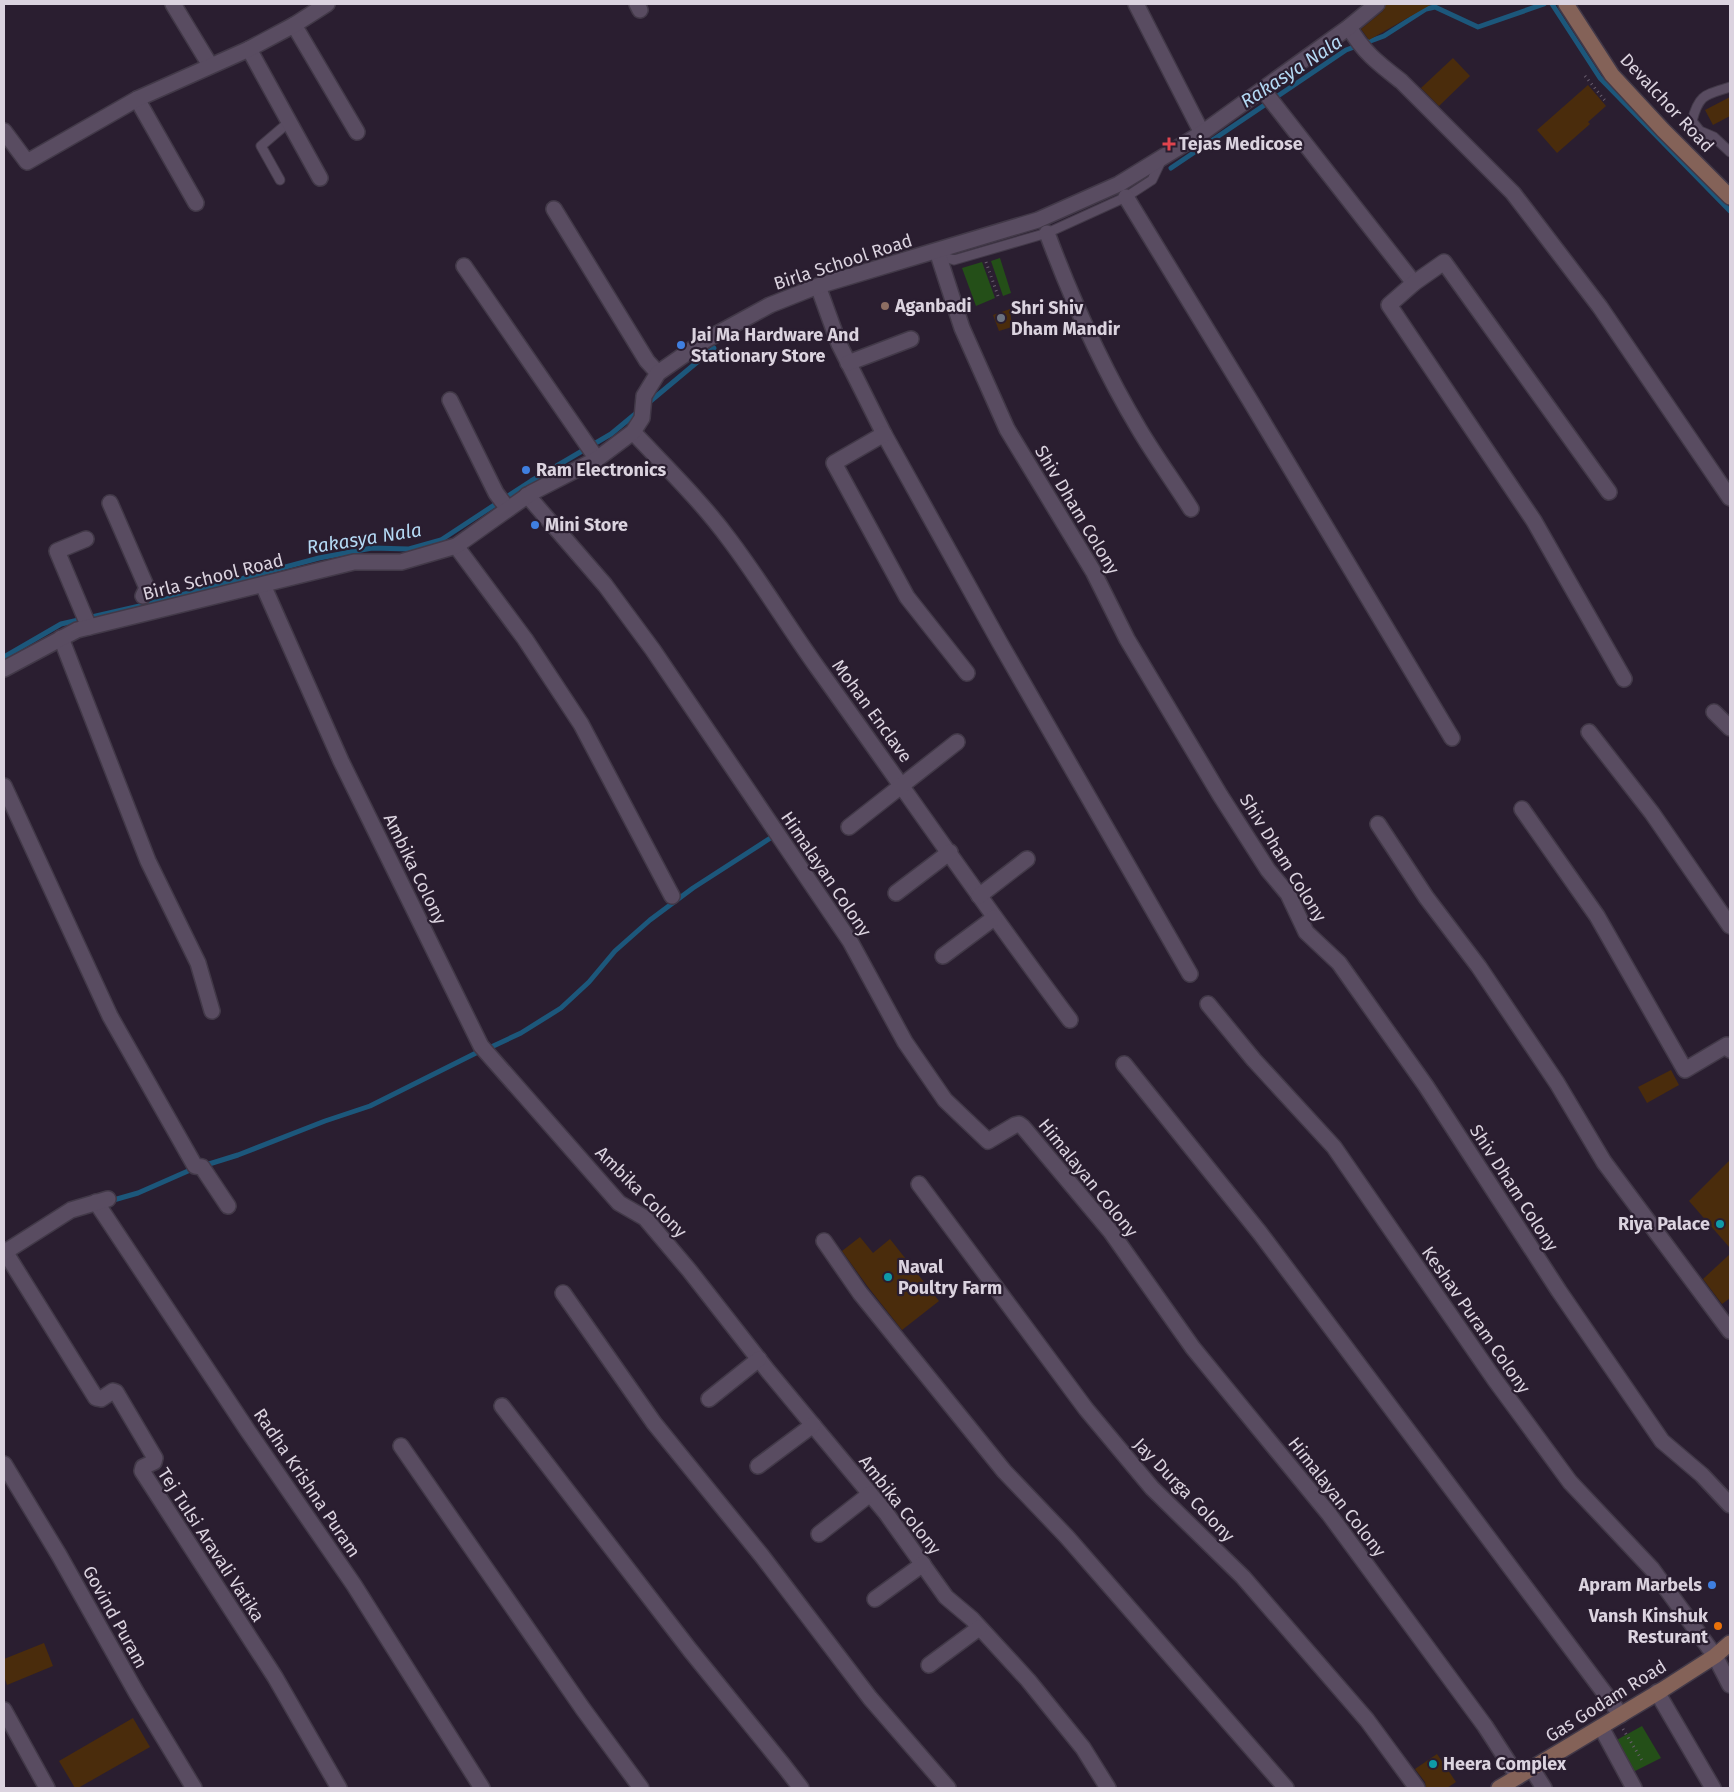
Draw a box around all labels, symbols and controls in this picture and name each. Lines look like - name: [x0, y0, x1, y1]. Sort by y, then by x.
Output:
- water label: Rakasya Nala: [1236, 30, 1346, 113]
- street label: Devalchor Road: [1615, 49, 1719, 157]
- place label: Tejas Medicose: [1179, 133, 1303, 155]
- marker: Tejas Medicose: [1163, 138, 1175, 150]
- street label: Birla School Road: [771, 229, 915, 295]
- place label: Aganbadi: [894, 295, 972, 317]
- place label: Shri Shiv Dham Mandir: [1011, 297, 1121, 340]
- marker: Aganbadi: [879, 300, 891, 312]
- marker: Shri Shiv Dham Mandir: [995, 312, 1007, 324]
- place label: Jai Ma Hardware And Stationary Store: [690, 324, 859, 367]
- marker: Jai Ma Hardware And Stationary Store: [675, 339, 687, 351]
- street label: Shiv Dham Colony: [1030, 442, 1124, 579]
- place label: Ram Electronics: [536, 459, 667, 481]
- marker: Ram Electronics: [520, 464, 532, 476]
- place label: Mini Store: [545, 514, 628, 536]
- water label: Rakasya Nala: [305, 518, 423, 559]
- marker: Mini Store: [529, 519, 541, 531]
- street label: Birla School Road: [140, 549, 286, 605]
- street label: Mohan Enclave: [827, 655, 917, 767]
- street label: Shiv Dham Colony: [1235, 790, 1331, 926]
- street label: Himalayan Colony: [776, 807, 876, 941]
- street label: Ambika Colony: [379, 810, 451, 928]
- street label: Himalayan Colony: [1034, 1114, 1143, 1242]
- street label: Shiv Dham Colony: [1465, 1121, 1563, 1255]
- street label: Ambika Colony: [591, 1142, 691, 1242]
- place label: Riya Palace: [1618, 1213, 1710, 1235]
- marker: Riya Palace: [1714, 1218, 1726, 1230]
- street label: Keshav Puram Colony: [1417, 1242, 1535, 1398]
- place label: Naval Poultry Farm: [898, 1256, 1002, 1299]
- marker: Naval Poultry Farm: [882, 1271, 894, 1283]
- street label: Radha Krishna Puram: [249, 1404, 365, 1562]
- street label: Jay Durga Colony: [1129, 1433, 1239, 1547]
- street label: Himalayan Colony: [1283, 1433, 1391, 1561]
- street label: Ambika Colony: [854, 1451, 946, 1559]
- street label: Tej Tulsi Aravali Vatika: [153, 1464, 269, 1626]
- street label: Govind Puram: [78, 1562, 152, 1672]
- place label: Apram Marbels: [1578, 1574, 1702, 1596]
- marker: Apram Marbels: [1706, 1579, 1718, 1591]
- place label: Vansh Kinshuk Resturant: [1588, 1605, 1709, 1648]
- marker: Vansh Kinshuk Resturant: [1712, 1620, 1724, 1632]
- street label: Gas Godam Road: [1542, 1655, 1670, 1747]
- place label: Heera Complex: [1443, 1753, 1567, 1775]
- marker: Heera Complex: [1427, 1758, 1439, 1770]

